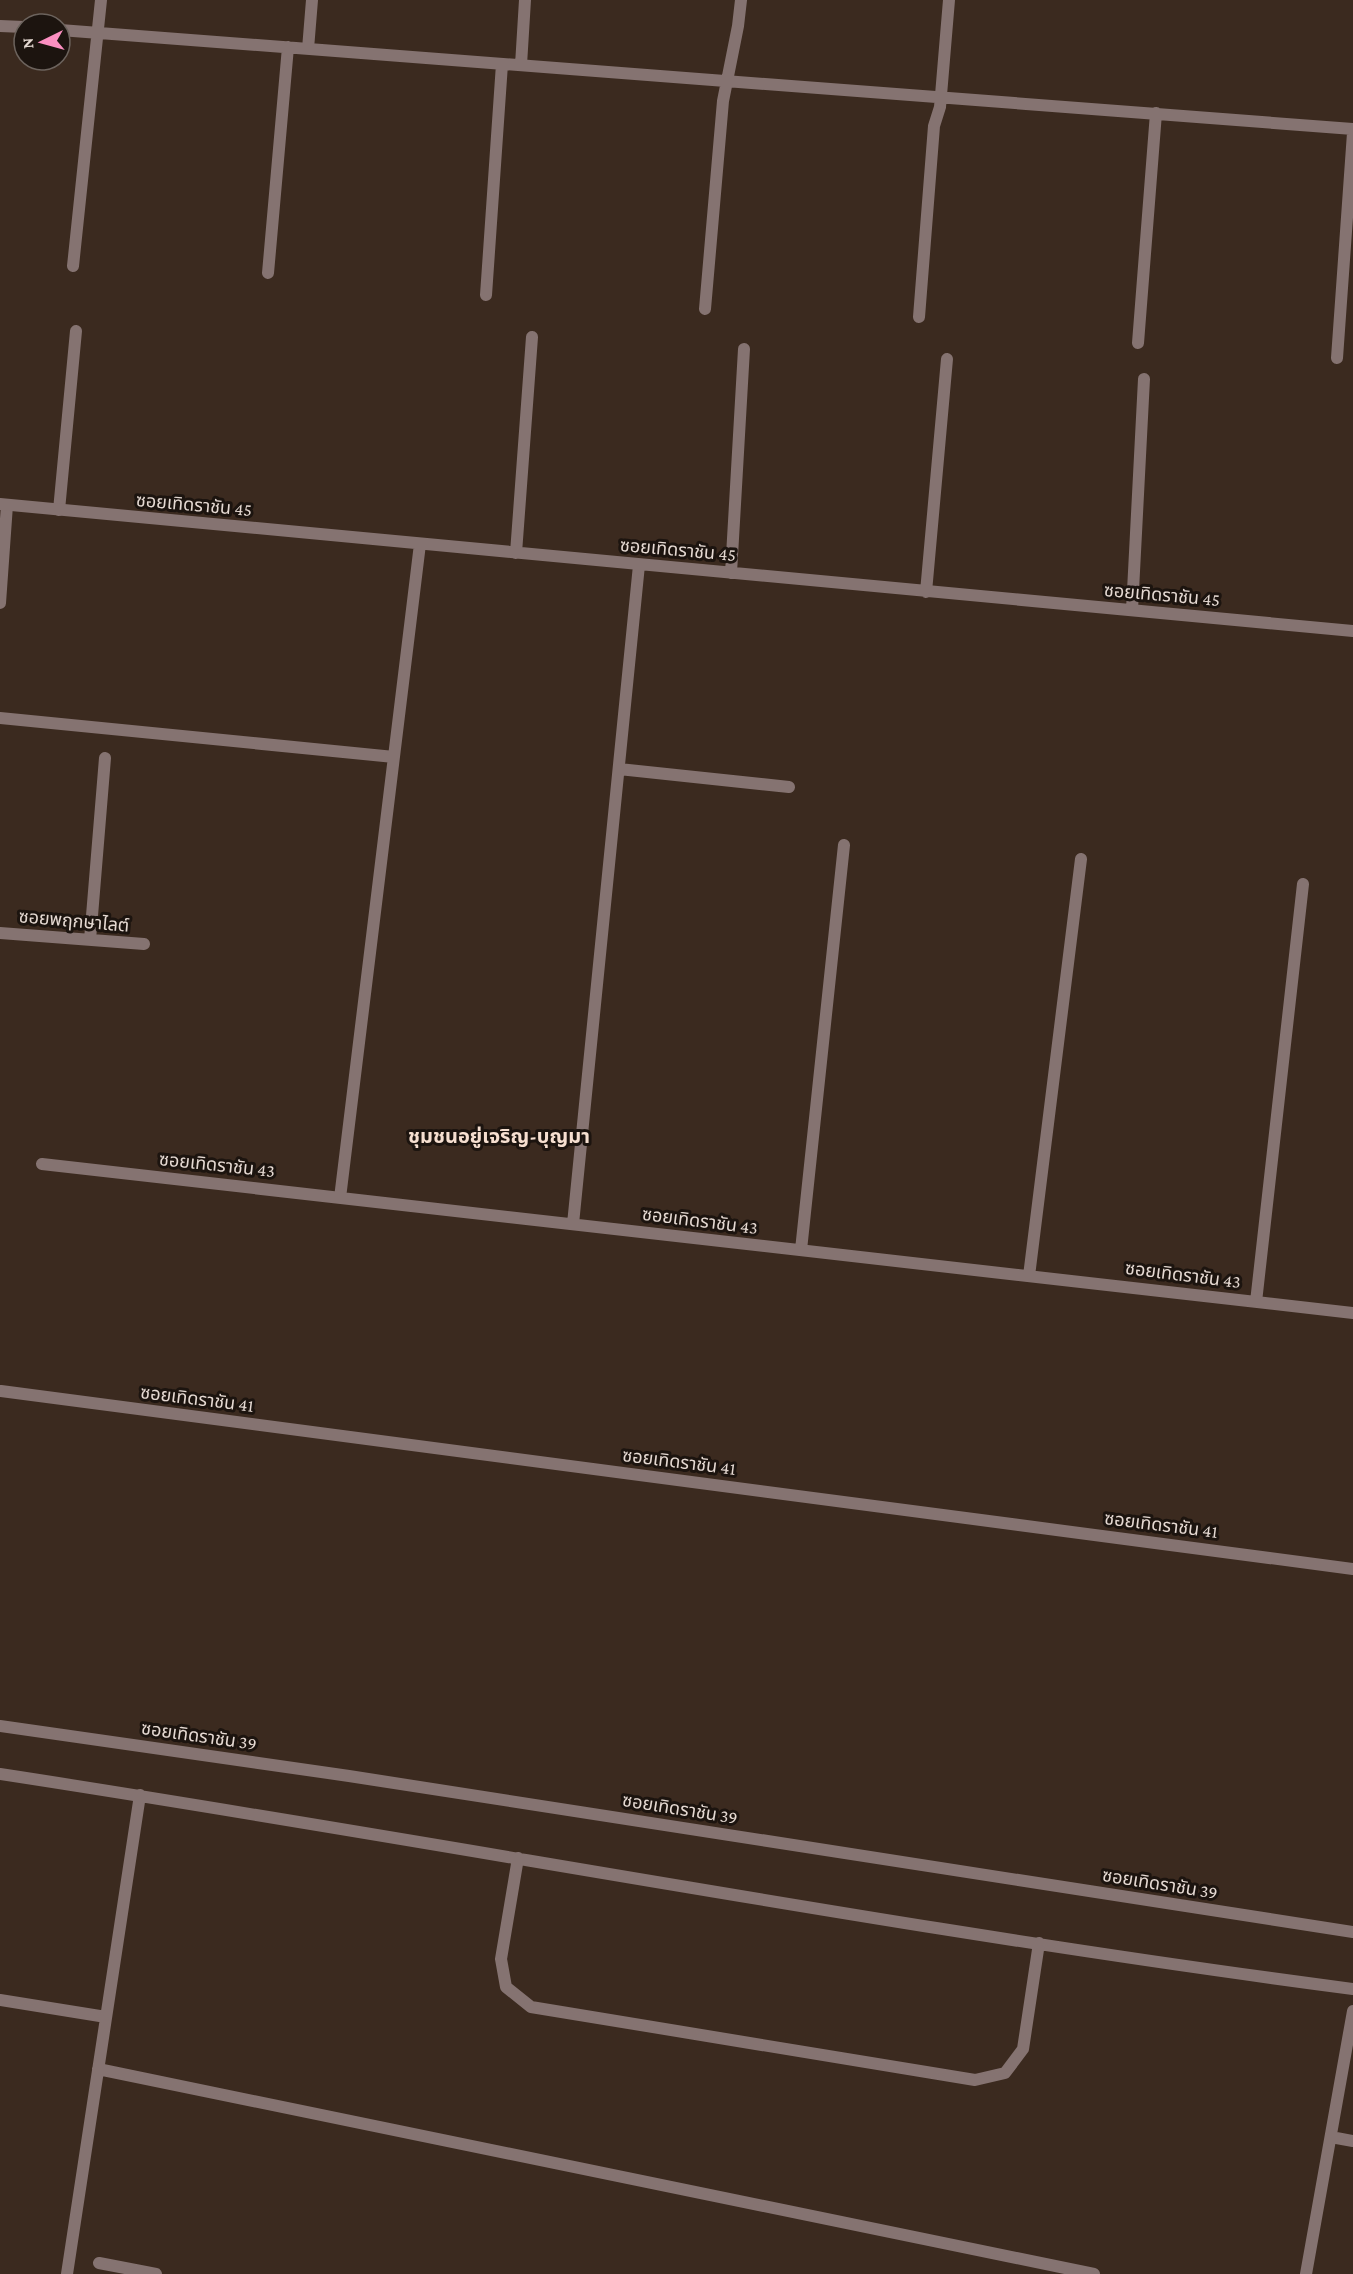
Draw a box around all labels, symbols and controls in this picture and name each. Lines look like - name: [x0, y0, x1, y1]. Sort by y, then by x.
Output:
- north arrow: [12, 12, 72, 72]
- text: N: [19, 37, 36, 49]
- street label: ซอยเทิดราชัน 45: [135, 490, 253, 520]
- street label: ซอยเทิดราชัน 45: [619, 535, 737, 565]
- street label: ซอยเทิดราชัน 45: [1103, 580, 1221, 610]
- street label: ซอยพฤกษาไลต์: [18, 906, 130, 936]
- district label: ชุมชนอยู่เจริญ-บุญมา: [408, 1125, 590, 1148]
- street label: ซอยเทิดราชัน 43: [158, 1149, 276, 1181]
- street label: ซอยเทิดราชัน 43: [641, 1204, 759, 1238]
- street label: ซอยเทิดราชัน 43: [1124, 1258, 1242, 1292]
- street label: ซอยเทิดราชัน 41: [139, 1382, 255, 1416]
- street label: ซอยเทิดราชัน 41: [621, 1445, 737, 1479]
- street label: ซอยเทิดราชัน 41: [1103, 1508, 1219, 1542]
- street label: ซอยเทิดราชัน 39: [140, 1718, 258, 1754]
- street label: ซอยเทิดราชัน 39: [621, 1790, 739, 1828]
- street label: ซอยเทิดราชัน 39: [1101, 1865, 1219, 1903]

